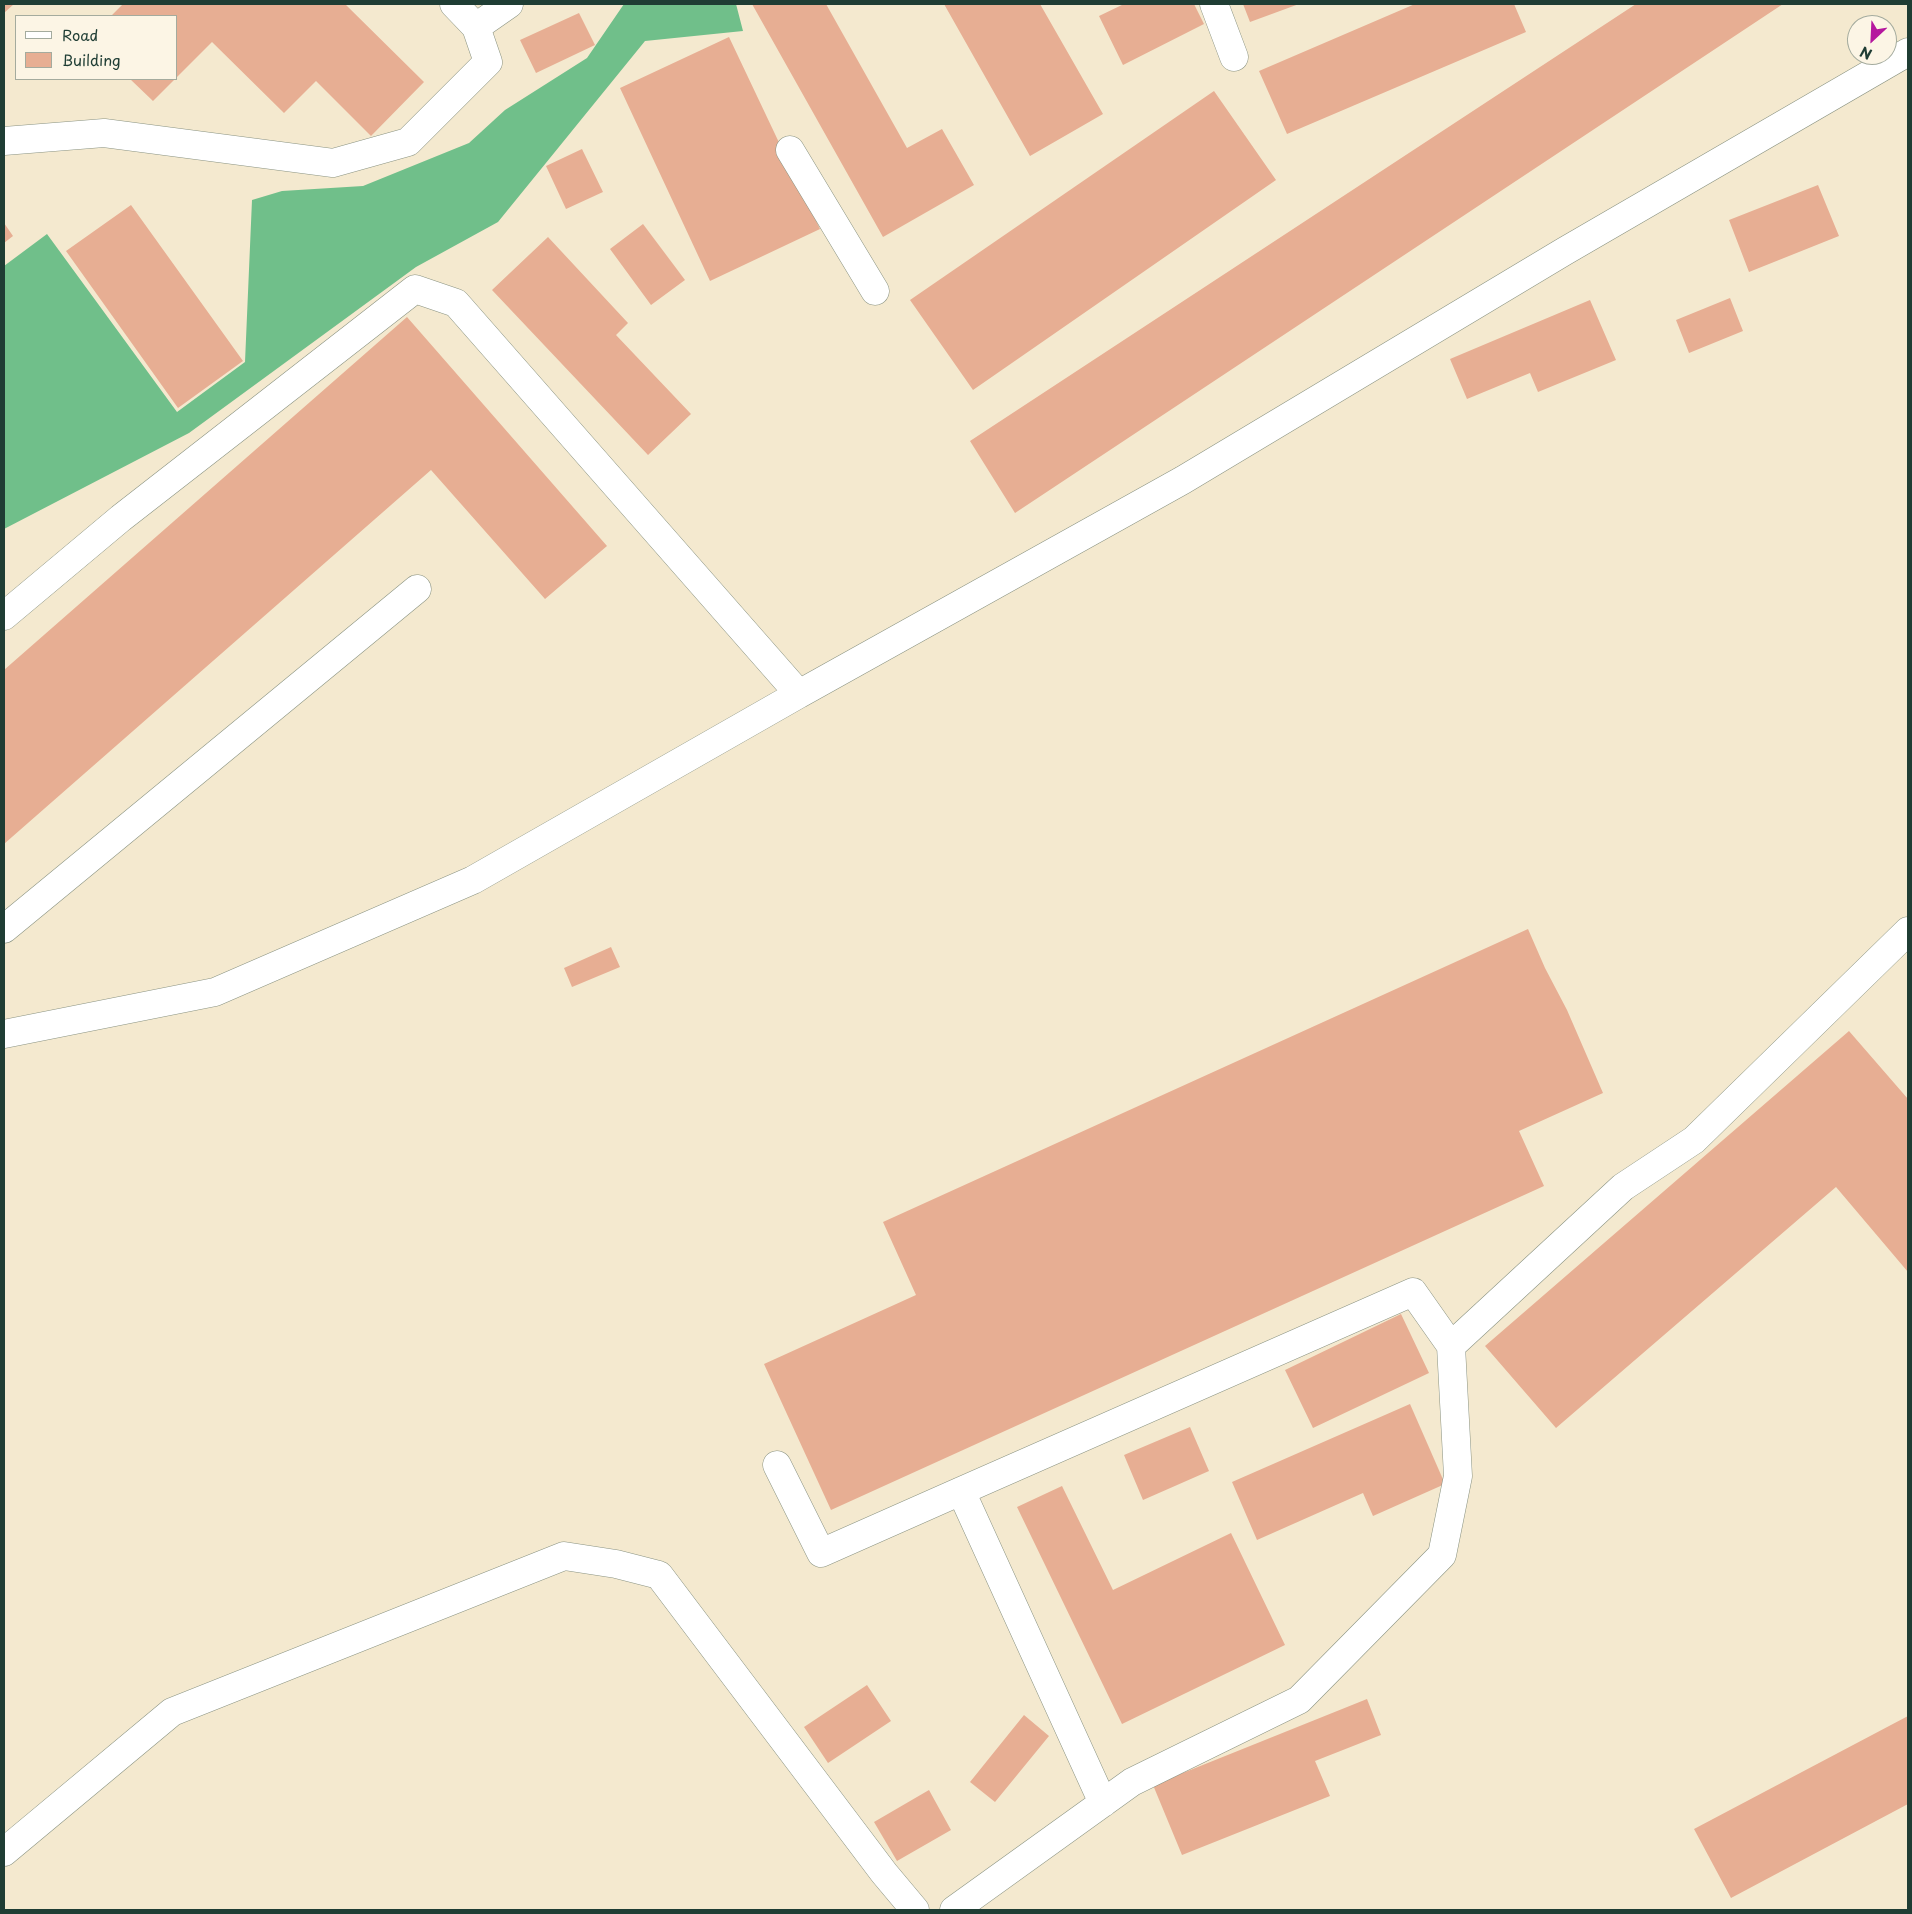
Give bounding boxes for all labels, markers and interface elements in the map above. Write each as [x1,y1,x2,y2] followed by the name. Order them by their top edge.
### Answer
[15,15,178,80] legend
[1847,15,1897,65] north arrow
[62,23,98,46] text: Road
[1856,41,1875,65] text: N
[62,48,121,71] text: Building

